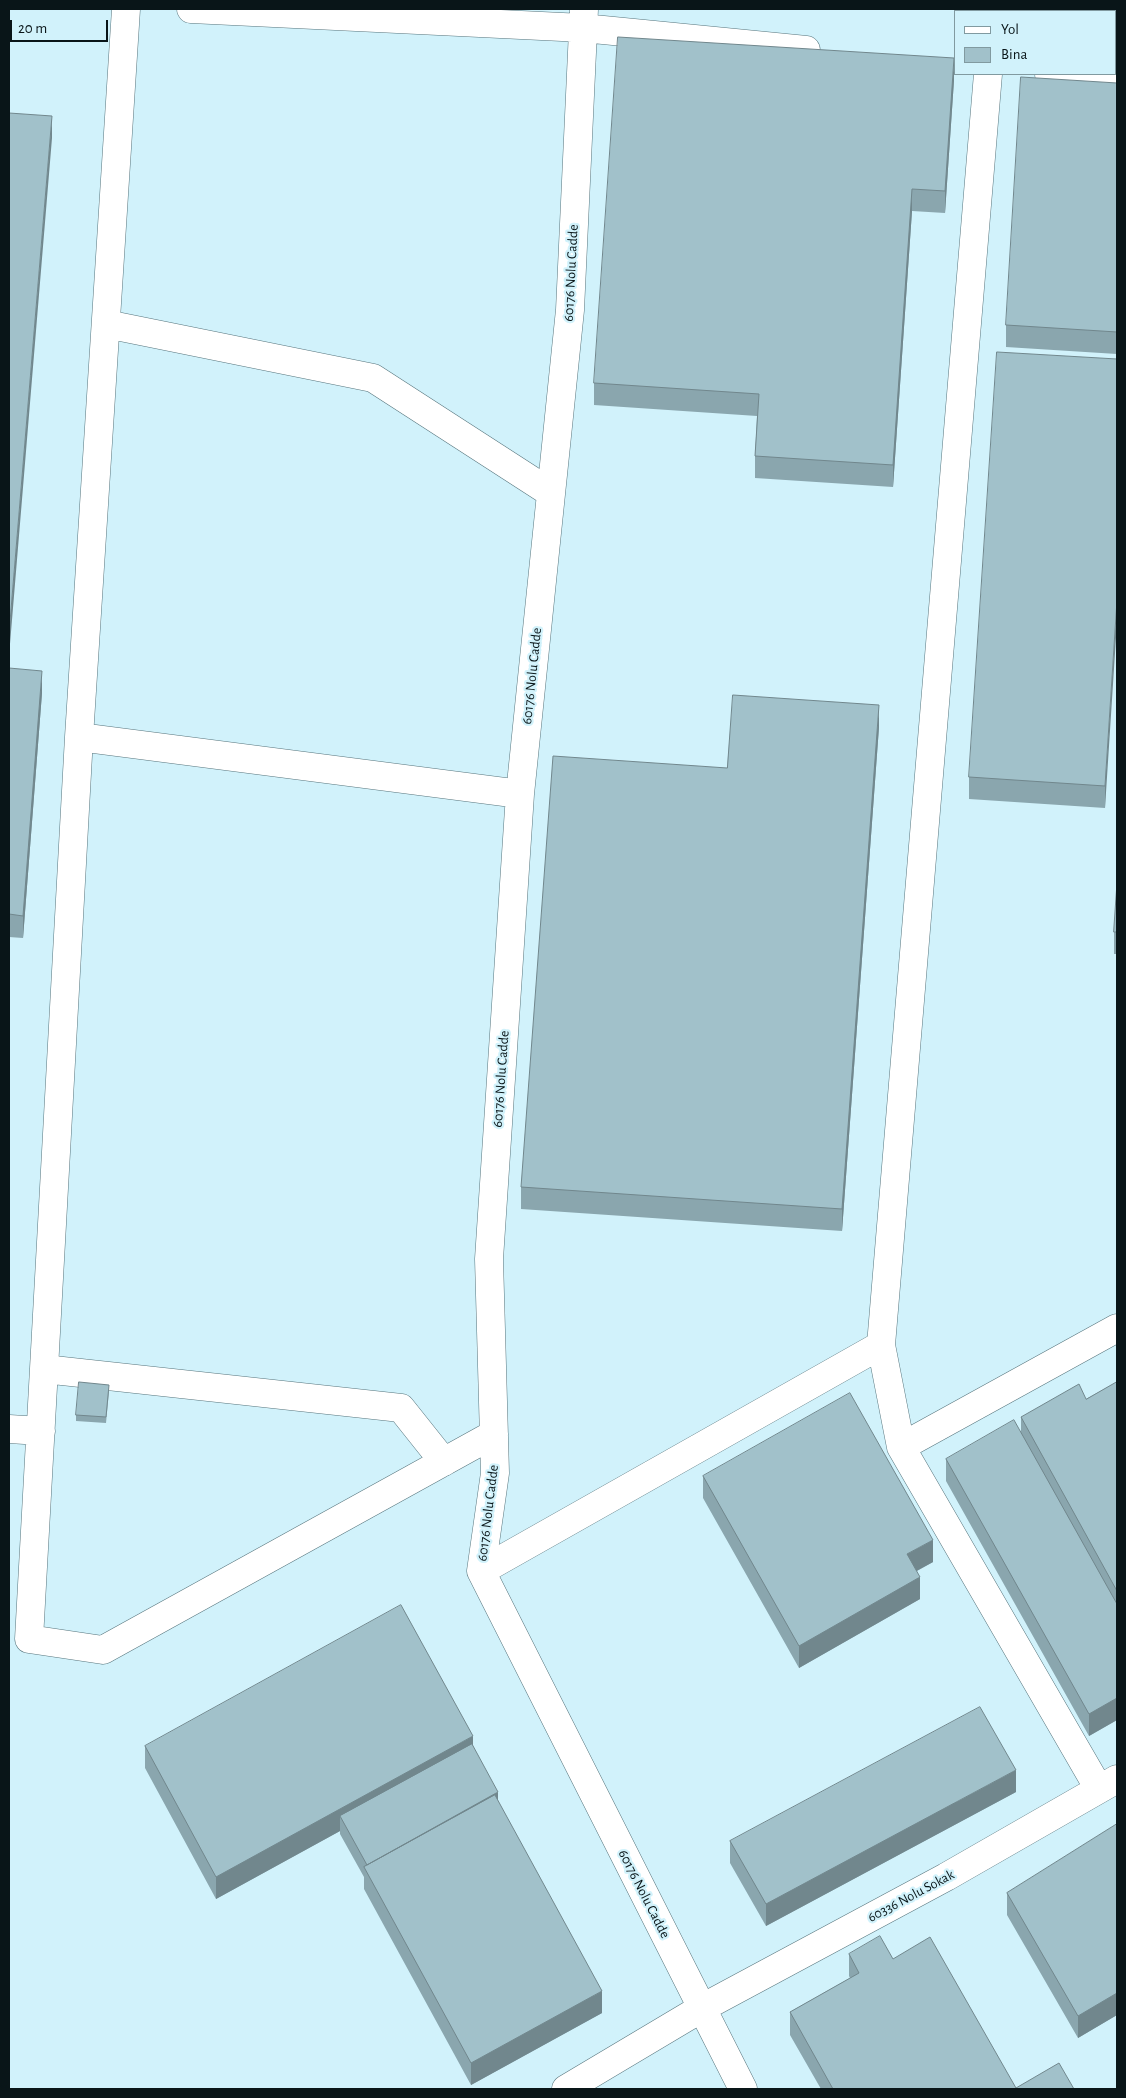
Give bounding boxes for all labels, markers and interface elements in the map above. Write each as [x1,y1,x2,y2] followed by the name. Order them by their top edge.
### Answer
[12,10,110,42] scale bar
[954,10,1116,75] legend
[18,21,47,36] text: 20 m
[1001,22,1019,37] text: Yol
[1001,47,1027,62] text: Bina
[560,224,582,322] street label: 60176 Nolu Cadde
[519,627,545,725] street label: 60176 Nolu Cadde
[489,1030,513,1128] street label: 60176 Nolu Cadde
[474,1464,502,1562] street label: 60176 Nolu Cadde
[614,1847,674,1941] street label: 60176 Nolu Cadde
[865,1866,957,1926] street label: 60336 Nolu Sokak

